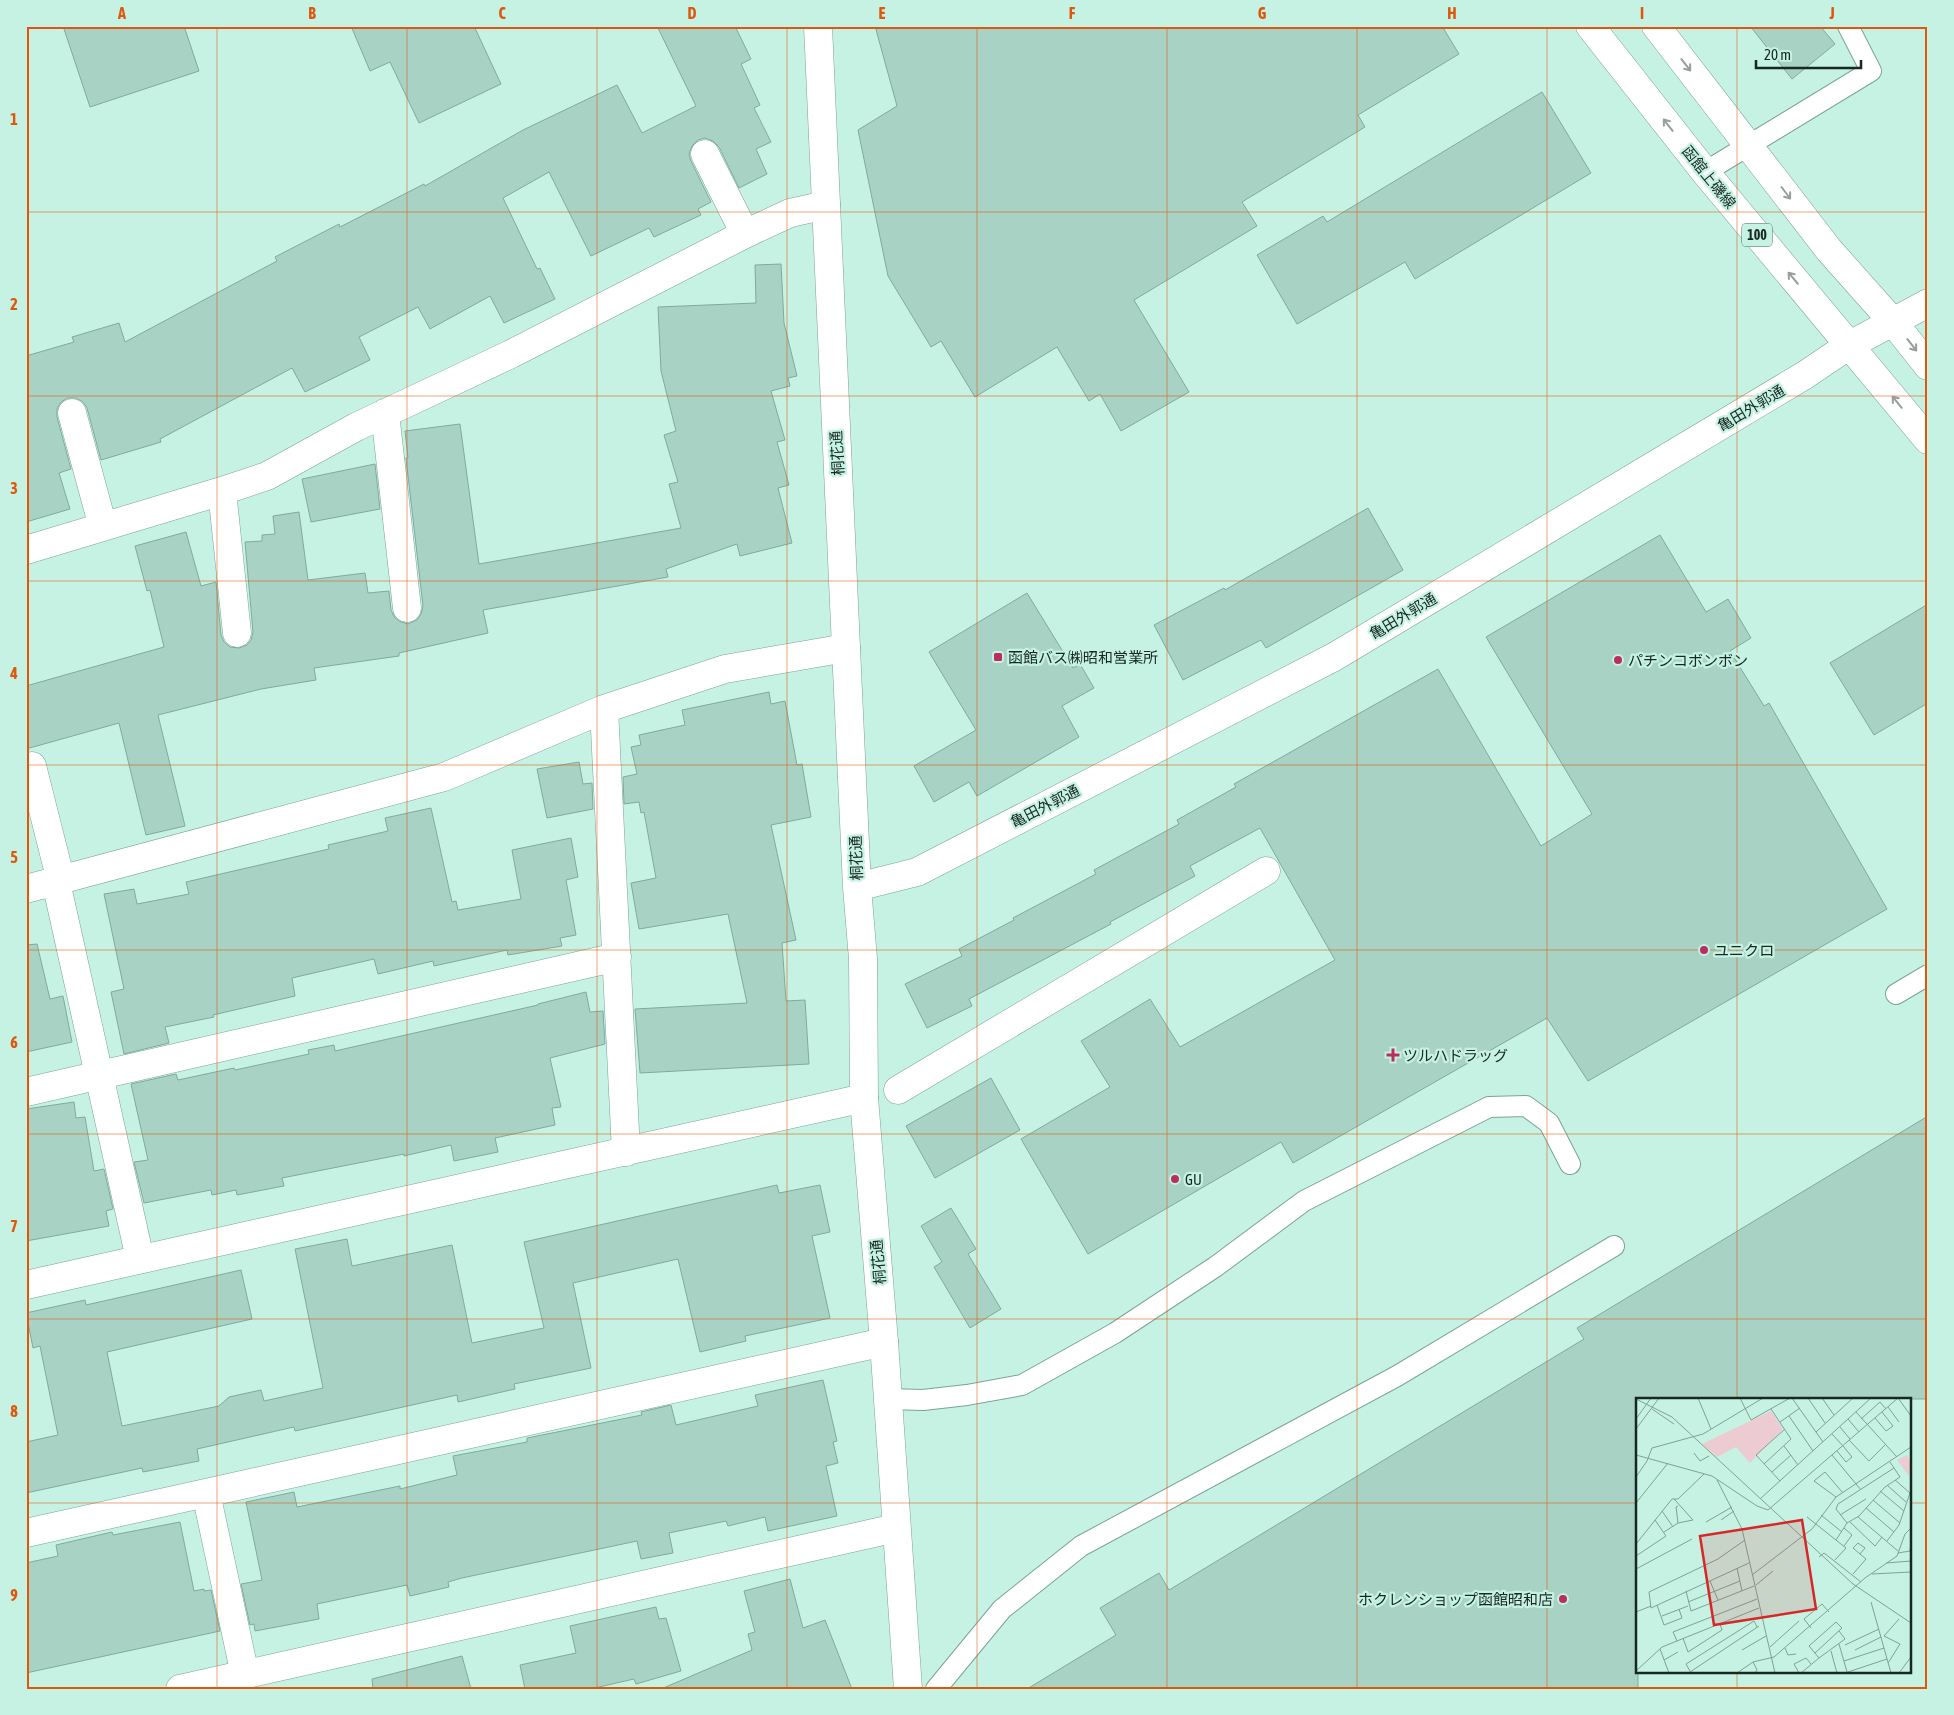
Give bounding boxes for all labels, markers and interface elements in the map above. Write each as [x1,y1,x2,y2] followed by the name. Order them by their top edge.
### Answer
[117,4,126,22] text: A
[308,4,316,22] text: B
[498,4,506,22] text: C
[688,4,697,22] text: D
[879,4,886,22] text: E
[1069,4,1076,22] text: F
[1258,4,1267,22] text: G
[1447,4,1457,22] text: H
[1640,4,1644,22] text: I
[1828,4,1835,22] text: J
[1756,38,1862,70] scale bar
[1764,46,1791,63] text: 20 m
[1681,58,1692,71] one-way arrow
[10,110,18,128] text: 1
[1662,118,1673,131] one-way arrow
[1679,143,1739,211] street label: 函館上磯線
[1780,186,1791,199] one-way arrow
[1742,224,1772,246] road number: 100
[1787,271,1798,284] one-way arrow
[10,295,18,313] text: 2
[1906,338,1917,351] one-way arrow
[1714,381,1788,435] street label: 亀田外郭通
[1892,396,1903,409] one-way arrow
[827,430,847,476] street label: 桐花通
[10,479,18,497] text: 3
[1366,589,1440,643] street label: 亀田外郭通
[1008,649,1158,666] place label: 函館バス㈱昭和営業所
[992,651,1004,663] marker: 函館バス㈱昭和営業所
[1628,652,1748,669] place label: パチンコボンボン
[1612,654,1624,666] marker: パチンコボンボン
[9,664,18,682] text: 4
[1008,781,1082,831] street label: 亀田外郭通
[847,835,865,881] street label: 桐花通
[10,848,18,866] text: 5
[1714,942,1774,959] place label: ユニクロ
[1698,944,1710,956] marker: ユニクロ
[10,1033,18,1051] text: 6
[1403,1047,1508,1064] place label: ツルハドラッグ
[1387,1049,1399,1061] marker: ツルハドラッグ
[1185,1171,1202,1188] place label: GU
[1169,1173,1181,1185] marker: GU
[10,1217,18,1235] text: 7
[868,1239,888,1285] street label: 桐花通
[1636,1398,1912,1672] inset map
[10,1402,18,1420] text: 8
[10,1586,18,1604] text: 9
[1358,1591,1553,1608] place label: ホクレンショップ函館昭和店
[1557,1593,1569,1605] marker: ホクレンショップ函館昭和店

